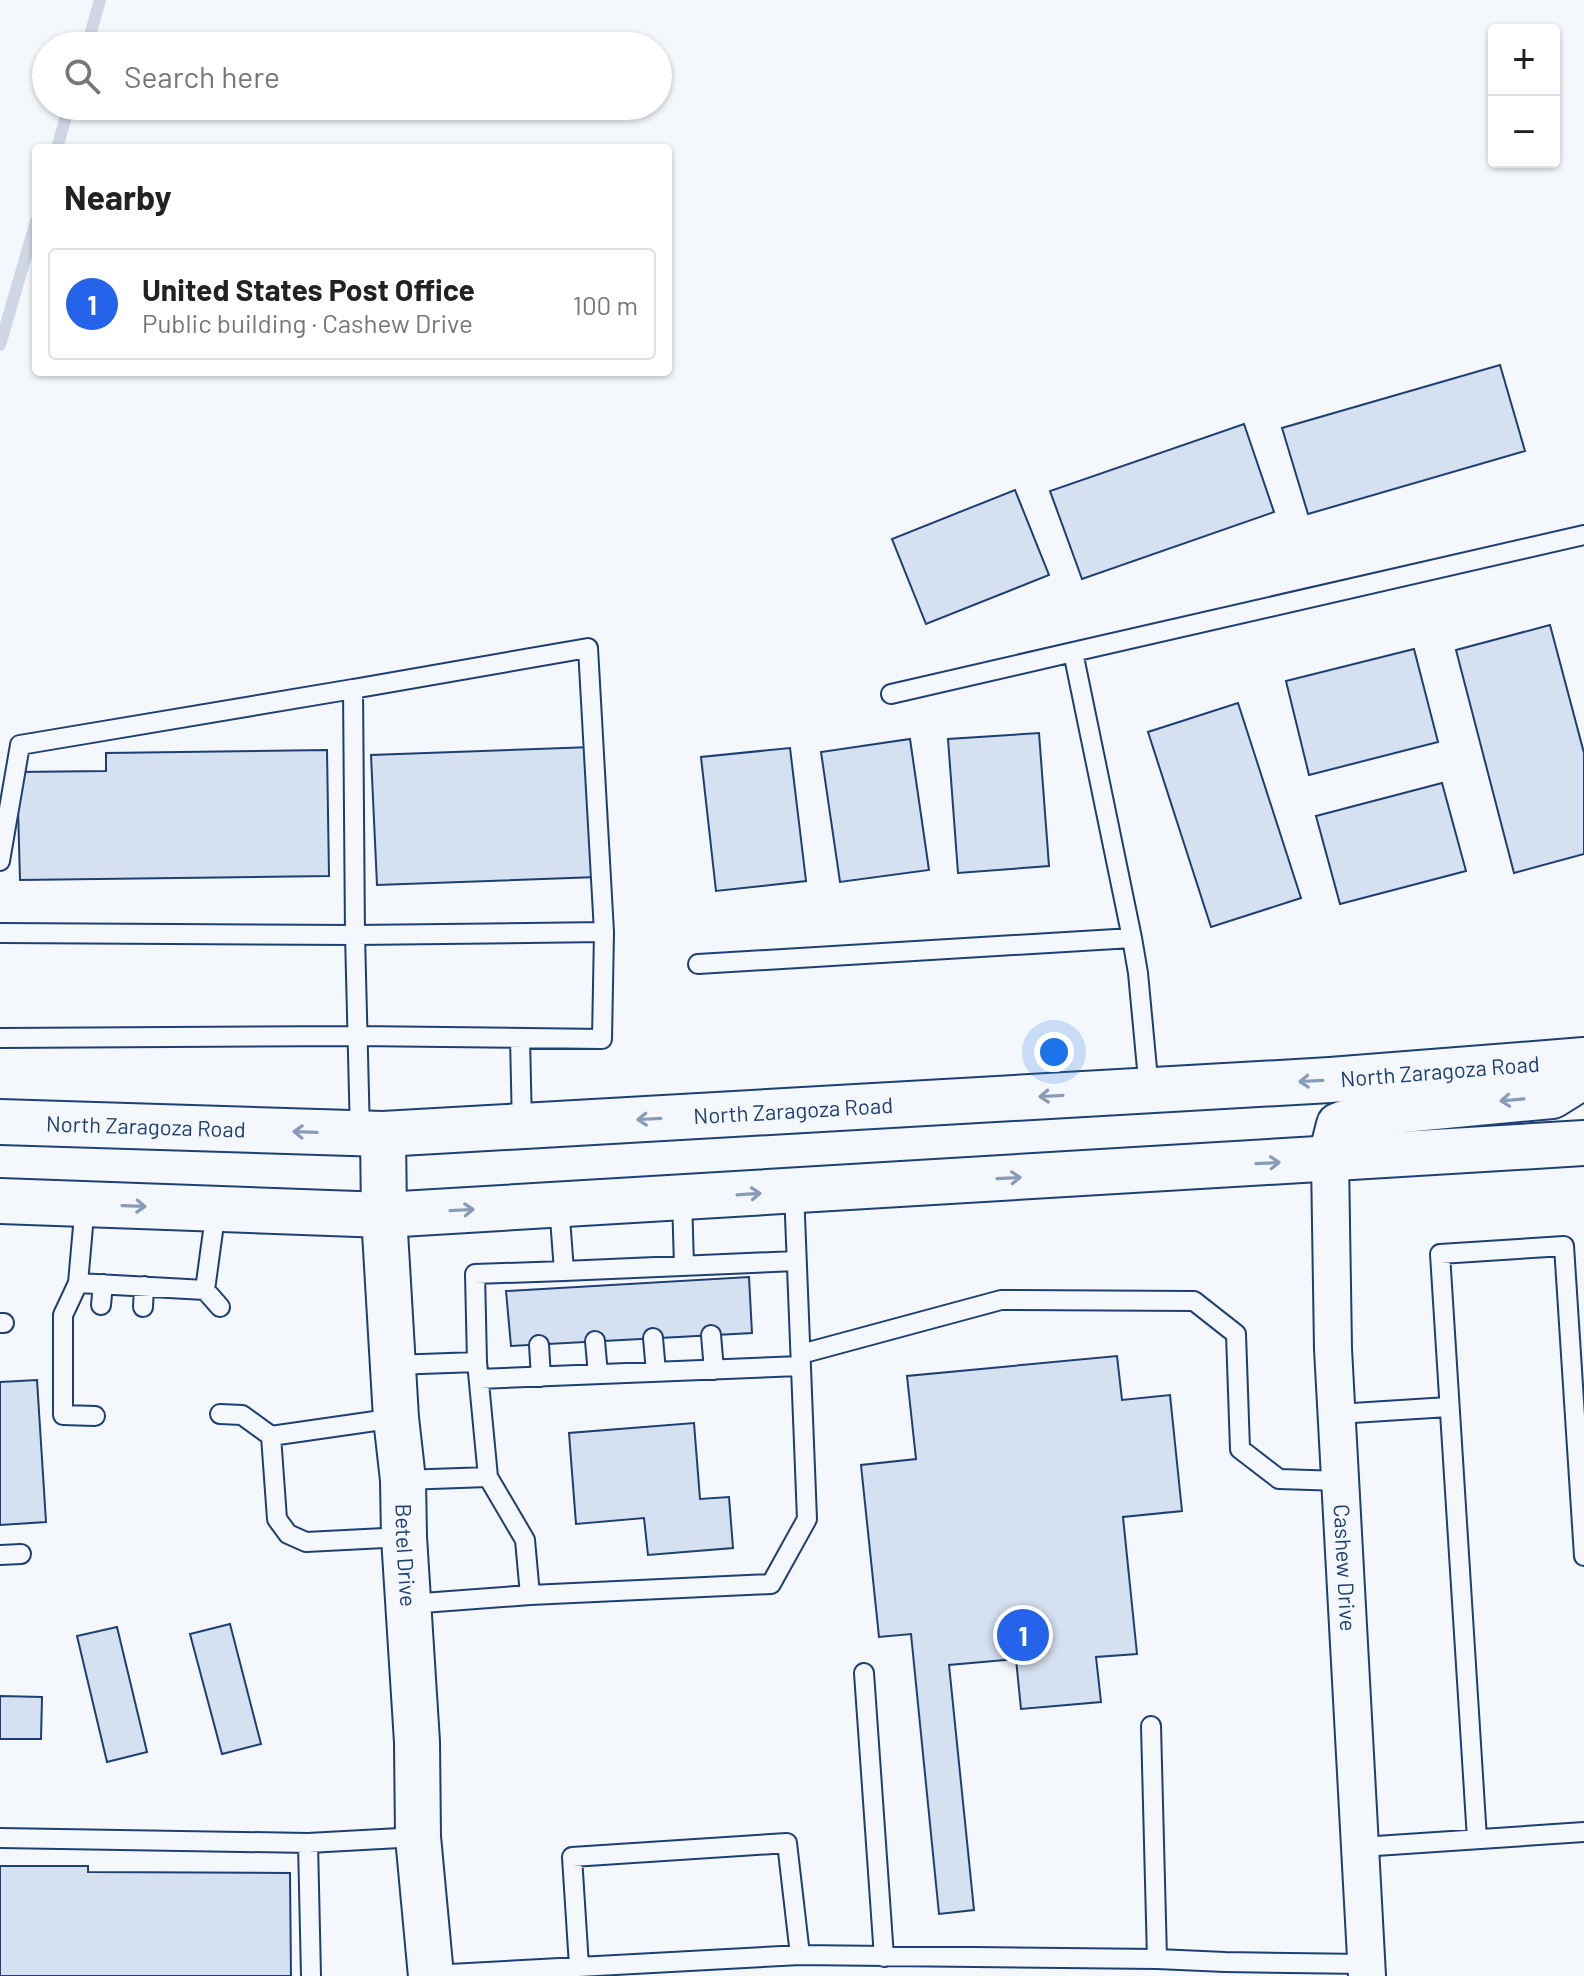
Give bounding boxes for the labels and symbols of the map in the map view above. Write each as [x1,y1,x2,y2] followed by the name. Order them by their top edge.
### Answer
[1034,1032,1074,1072] your location
[1339,1050,1541,1091] street label: North Zaragoza Road
[1298,1074,1325,1089] one-way arrow
[1038,1089,1065,1104] one-way arrow
[693,1091,894,1128] street label: North Zaragoza Road
[1499,1093,1526,1108] one-way arrow
[46,1109,246,1142] street label: North Zaragoza Road
[636,1112,663,1127] one-way arrow
[292,1125,319,1140] one-way arrow
[1254,1155,1281,1170] one-way arrow
[995,1171,1022,1186] one-way arrow
[735,1186,762,1201] one-way arrow
[120,1199,147,1214] one-way arrow
[448,1203,475,1218] one-way arrow
[391,1503,422,1608] street label: Betel Drive
[1329,1503,1362,1632] street label: Cashew Drive
[997,1605,1049,1665] pin: 1

